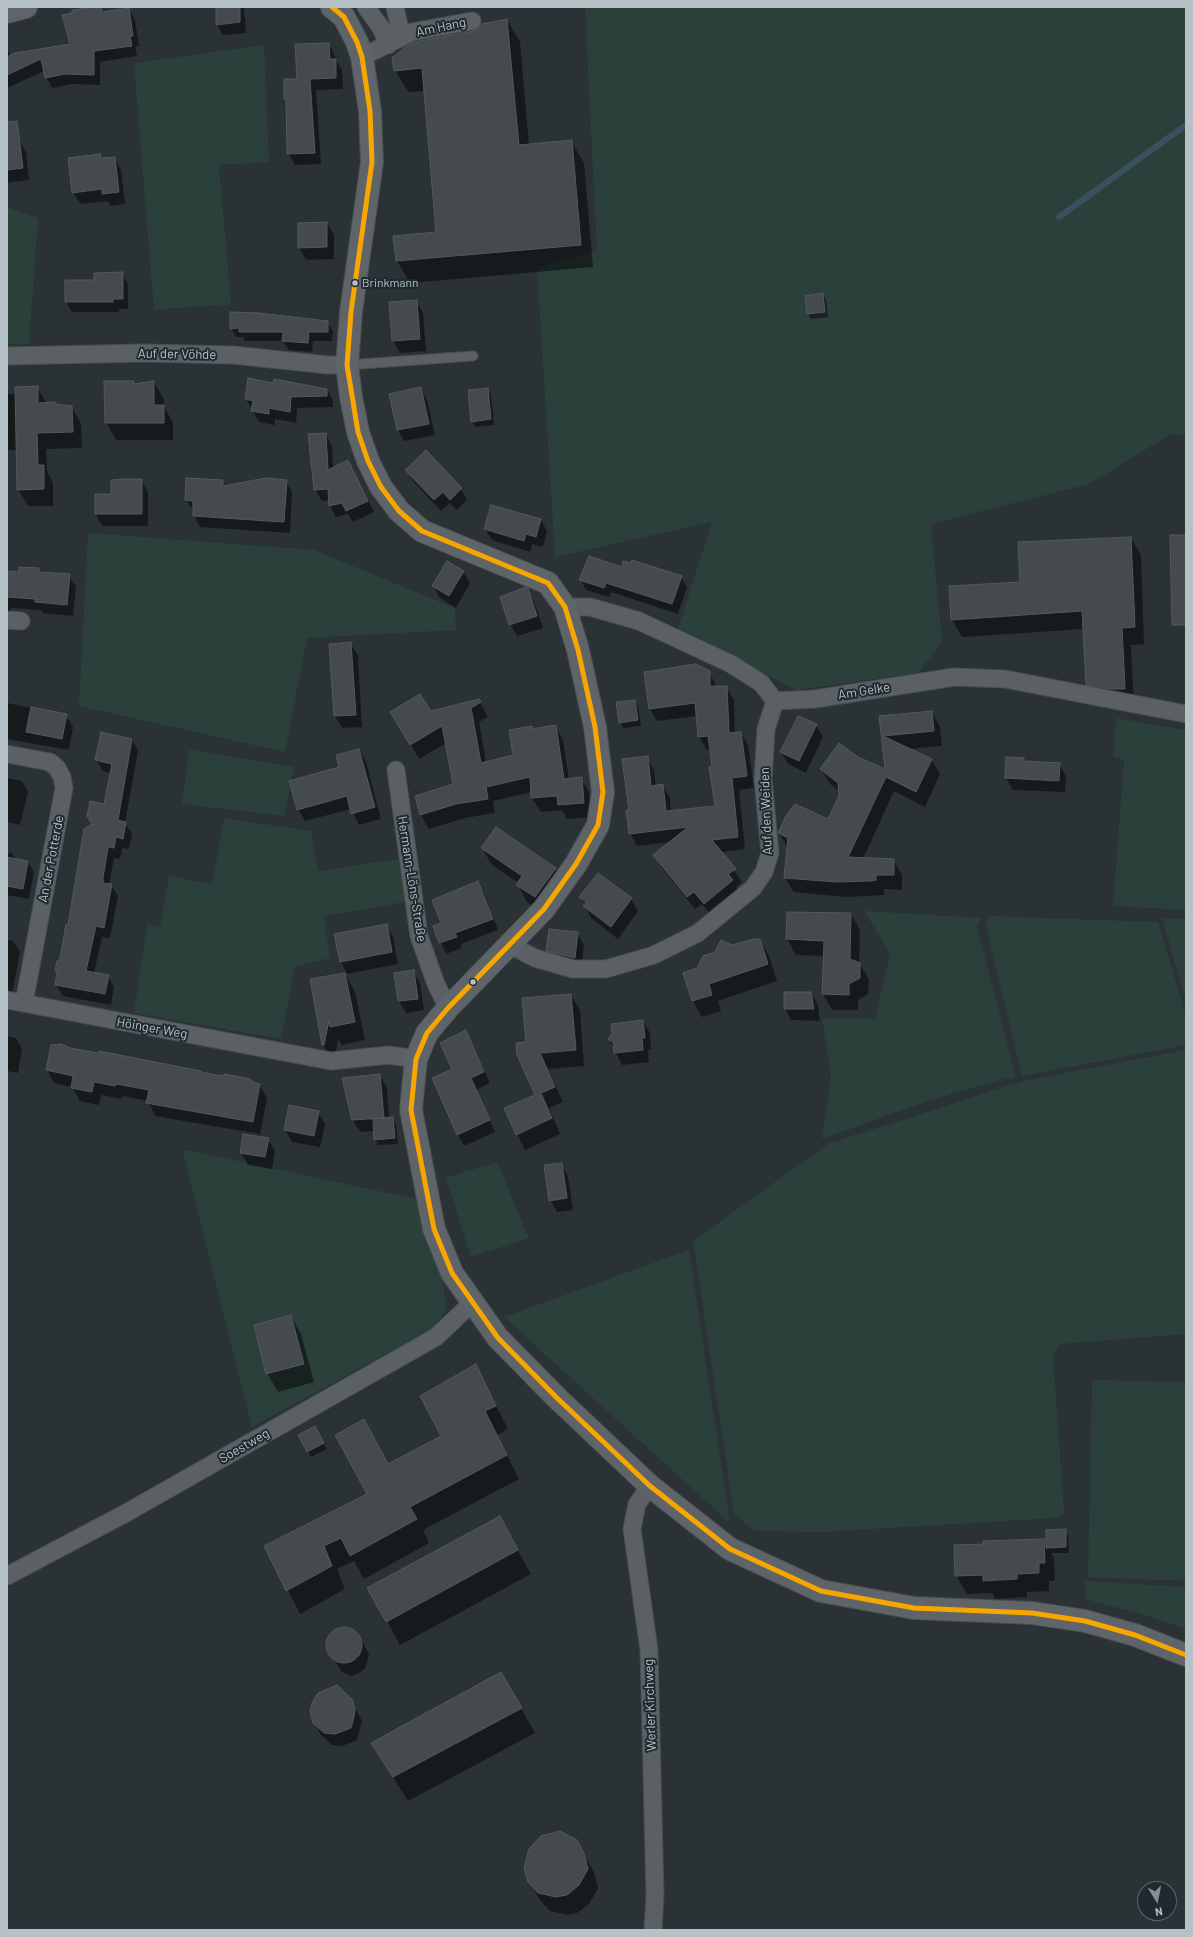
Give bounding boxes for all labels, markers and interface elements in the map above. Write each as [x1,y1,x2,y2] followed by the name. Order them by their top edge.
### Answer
[415,14,467,40] street label: Am Hang
[362,276,418,290] place label: Brinkmann
[350,278,360,288] marker: Brinkmann
[138,346,216,362] street label: Auf der Vöhde
[837,679,891,703] street label: Am Gelke
[757,767,775,855] street label: Auf den Weiden
[35,814,67,904] street label: An der Potterde
[394,815,430,943] street label: Hermann-Löns-Straße
[468,977,478,987] unlabelled marker
[115,1014,189,1042] street label: Höinger Weg
[216,1425,272,1467] street label: Soestweg
[641,1659,659,1751] street label: Werler Kirchweg
[1137,1881,1177,1921] north arrow
[1154,1905,1164,1919] text: N

